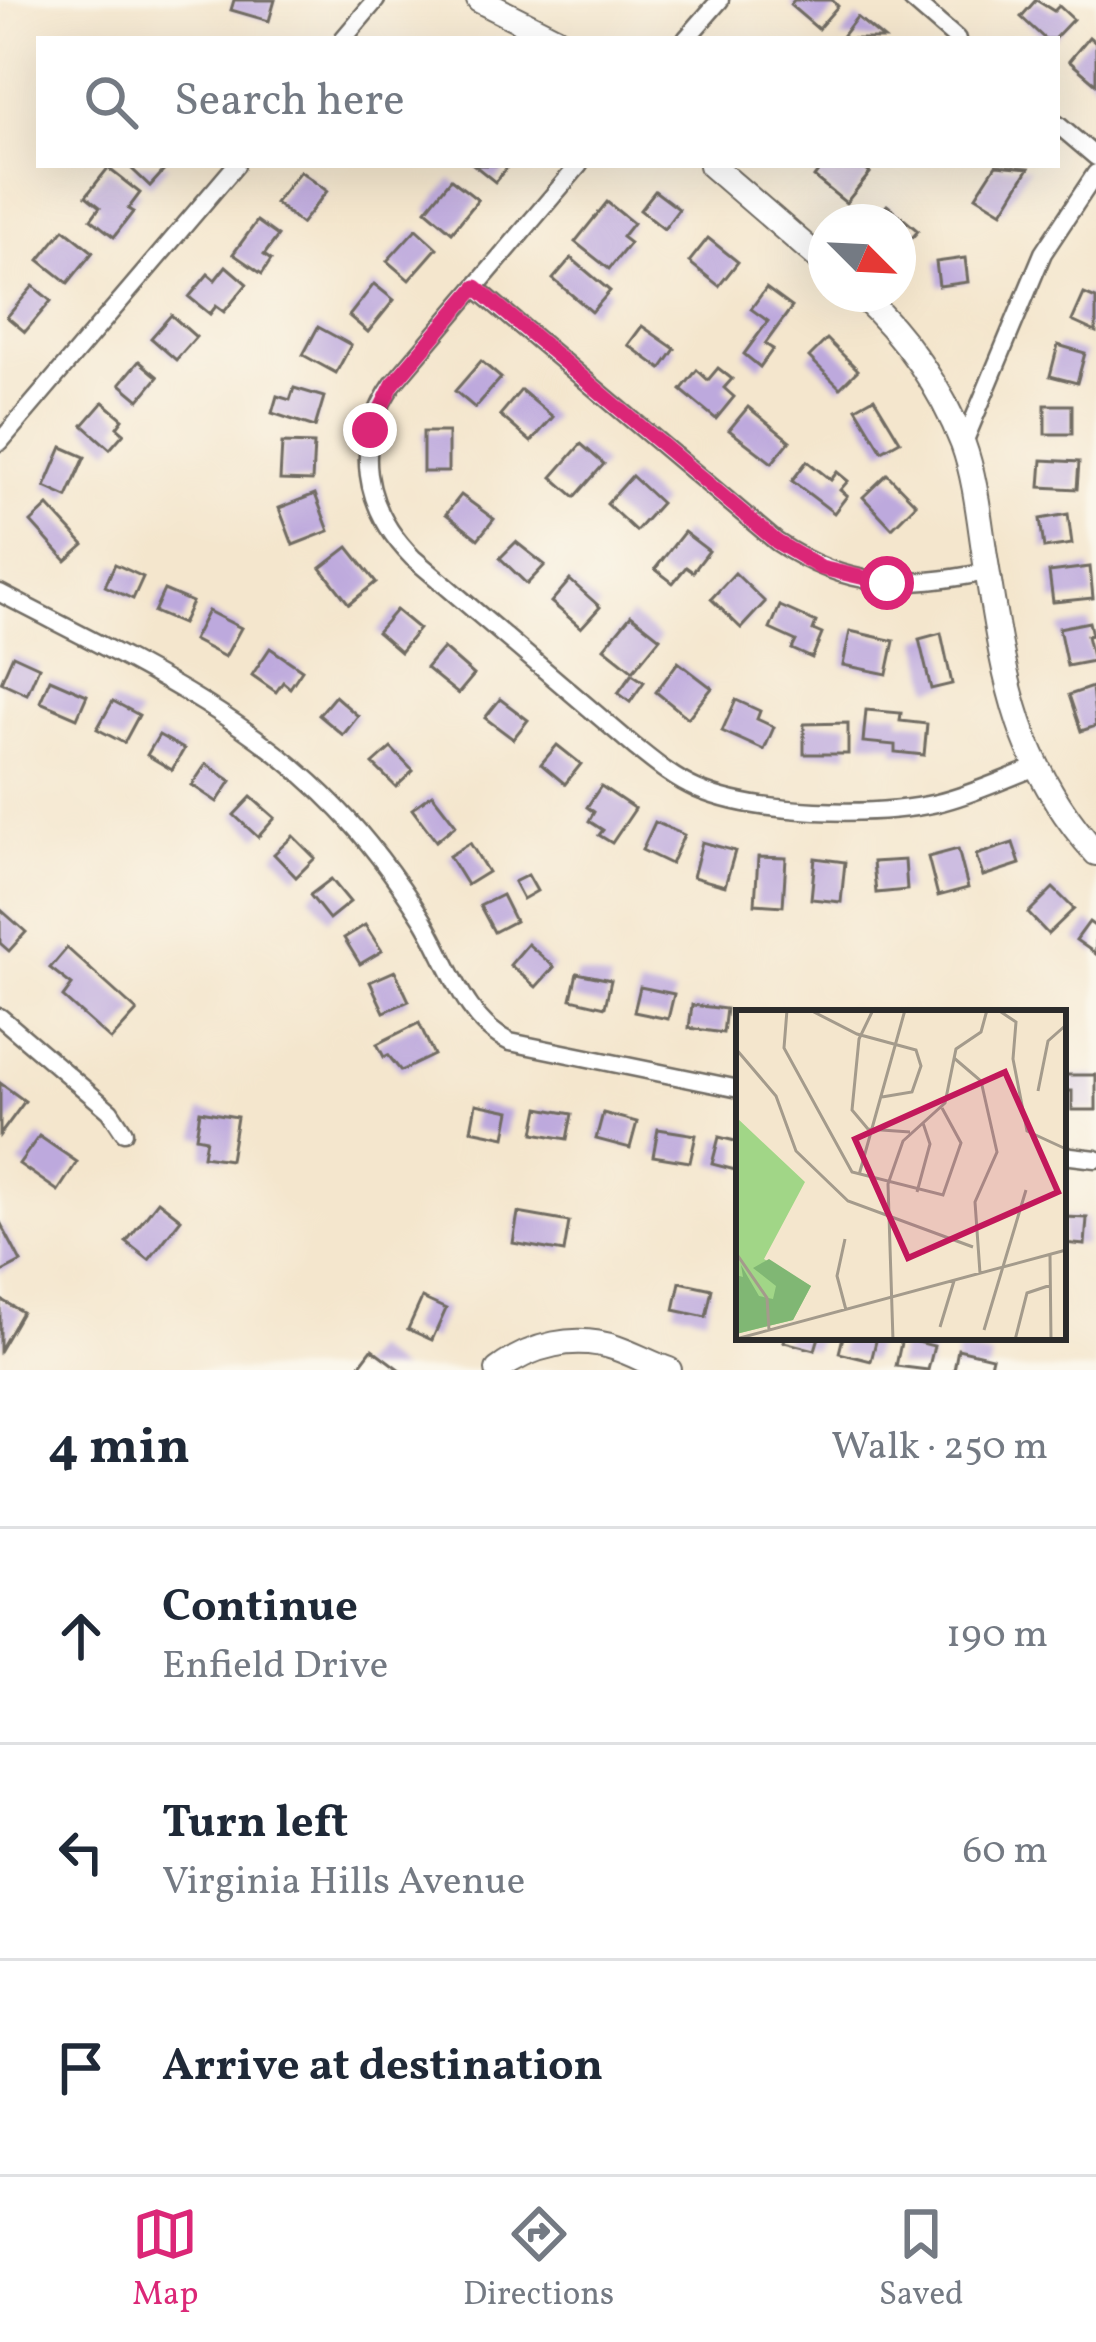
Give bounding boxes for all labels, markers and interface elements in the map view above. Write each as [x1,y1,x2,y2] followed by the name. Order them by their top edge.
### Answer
[36,36,1060,168] search box
[78,69,144,135] icon: search
[174,71,405,134] text: Search here
[808,204,916,312] north arrow
[343,403,397,457] route end
[860,556,914,610] route start
[736,1010,1066,1340] inset map
[48,1413,190,1484] text: 4 min
[831,1421,1048,1475] text: Walk · 250 m
[162,1577,358,1640] text: Continue
[48,1603,114,1669] icon: ahead
[946,1609,1048,1663] text: 190 m
[162,1640,388,1694] text: Enfield Drive
[162,1793,348,1856] text: Turn left
[48,1819,114,1885] icon: left
[963,1825,1048,1879] text: 60 m
[162,1856,525,1910] text: Virginia Hills Avenue
[48,2035,114,2101] icon: arrive
[162,2036,603,2099] text: Arrive at destination
[132,2201,198,2319] tab: Map
[463,2201,614,2319] tab: Directions
[879,2201,964,2319] tab: Saved

